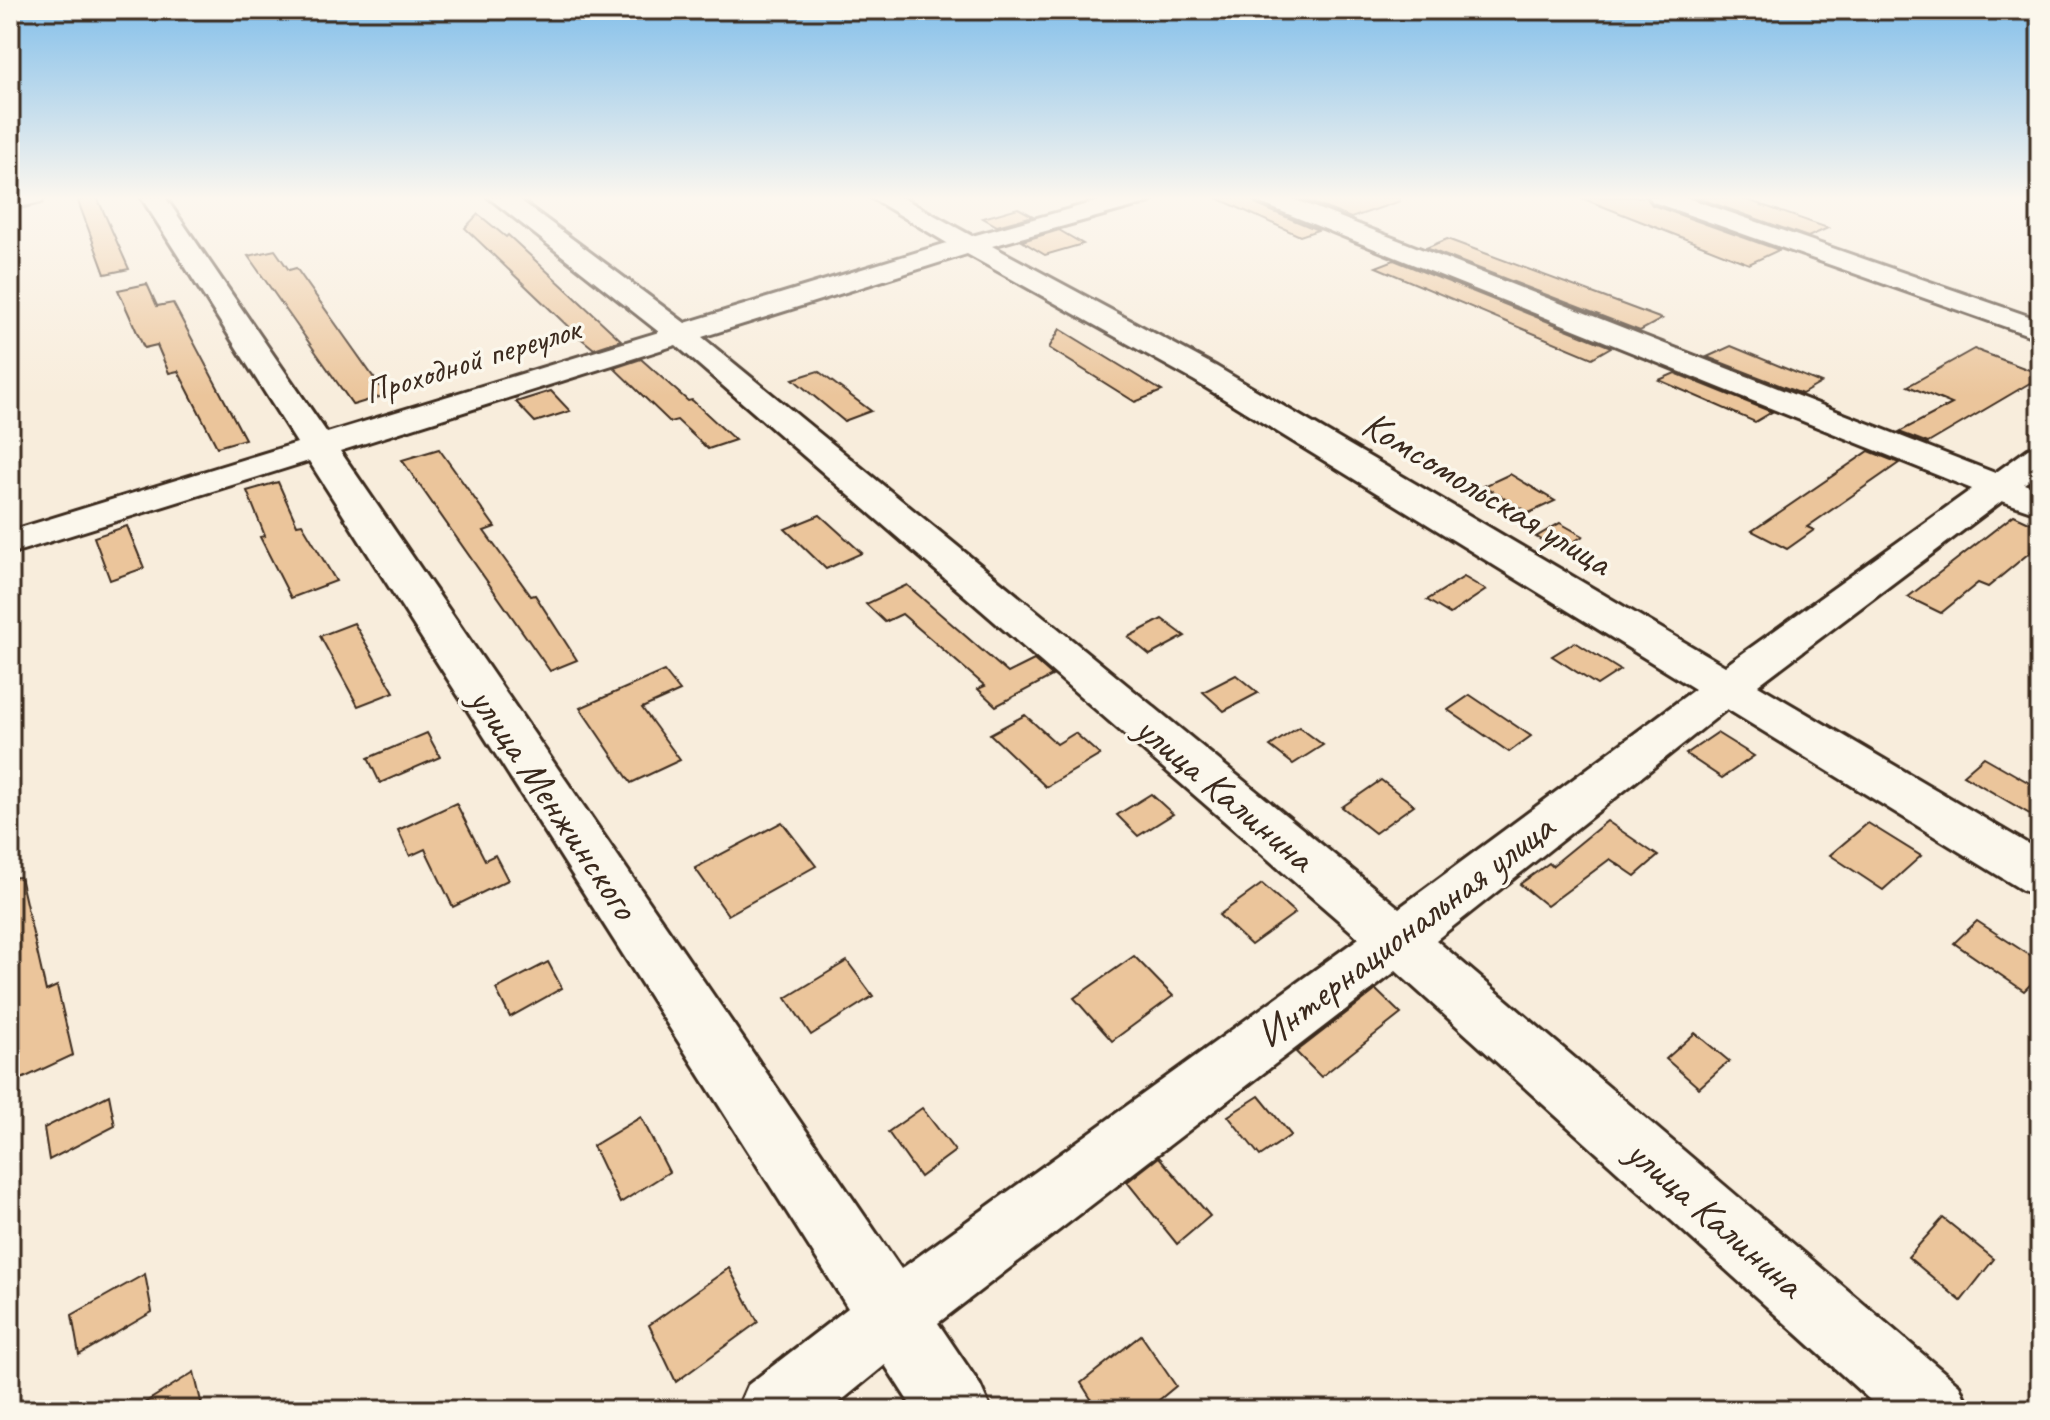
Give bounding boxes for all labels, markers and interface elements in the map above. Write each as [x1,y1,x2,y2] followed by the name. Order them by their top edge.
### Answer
[359,306,588,413] street label: Проходной переулок
[1353,399,1623,589] street label: Комсомольская улица
[457,676,651,930] street label: улица Менжинского
[1124,702,1327,884] street label: улица Калинина
[1246,801,1566,1059] street label: Интернациональная улица
[1615,1126,1816,1310] street label: улица Калинина

